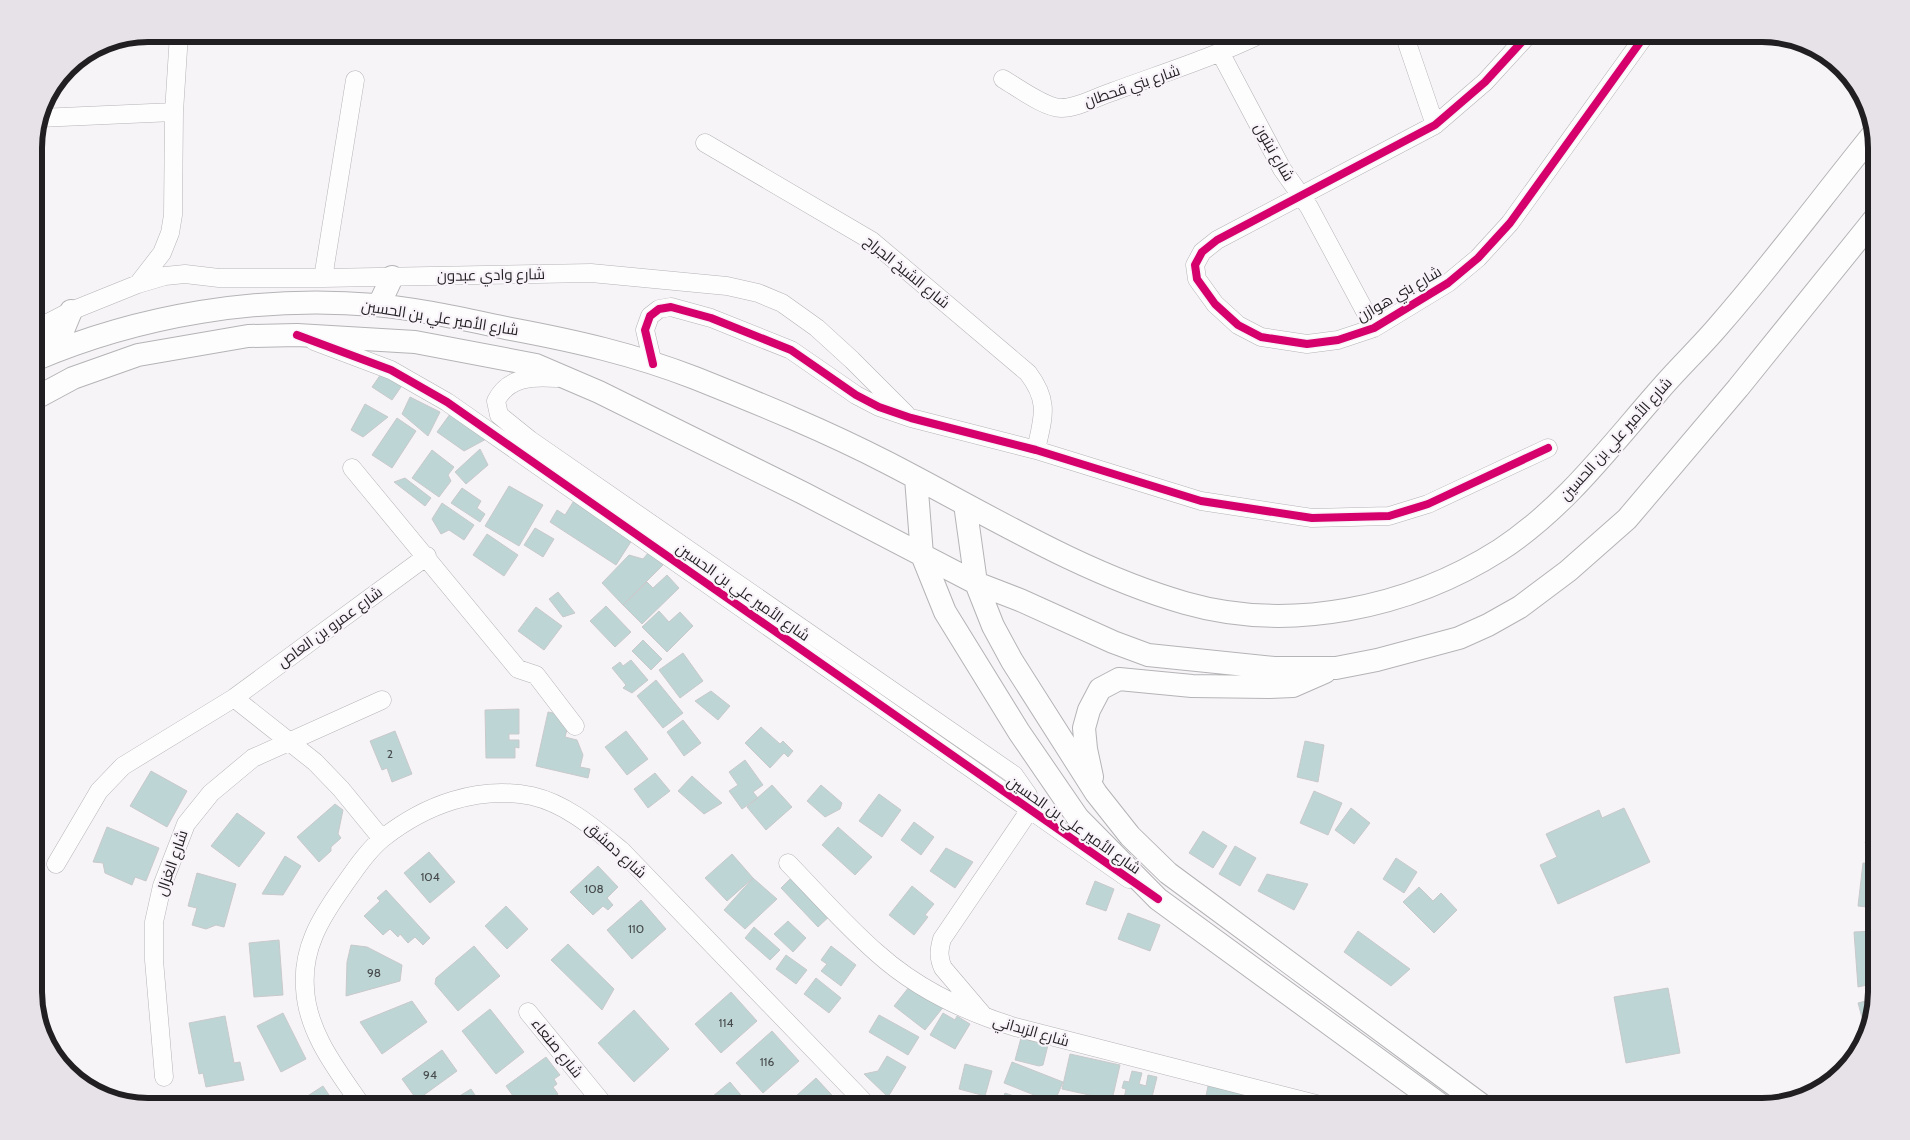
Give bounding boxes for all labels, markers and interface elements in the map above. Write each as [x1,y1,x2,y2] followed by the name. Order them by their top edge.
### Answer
[1082,61,1183,114] street label: شارع بني قحطان
[1248,120,1298,185] street label: شارع نبتون
[859,232,954,314] street label: شارع الشيخ الجراح
[1353,262,1446,328] street label: شارع بني هوازن
[437,265,545,288] street label: شارع وادي عبدون
[360,297,520,342] street label: شارع الأمير علي بن الحسين
[1556,374,1678,506] street label: شارع الأمير علي بن الحسين
[671,539,813,647] street label: شارع الأمير علي بن الحسين
[274,583,387,673] street label: شارع عمرو بن العاص
[387,746,393,761] house number: 2
[1002,772,1144,880] street label: شارع الأمير علي بن الحسين
[581,818,650,883] street label: شارع دمشق
[152,828,194,899] street label: شارع الغزال
[420,869,440,884] house number: 104
[584,881,604,896] house number: 108
[628,921,644,936] house number: 110
[367,965,381,980] house number: 98
[990,1012,1071,1053] street label: شارع الزبداني
[526,1015,586,1083] street label: شارع صنعاء
[719,1015,733,1030] house number: 114
[760,1054,775,1069] house number: 116
[423,1067,437,1082] house number: 94

